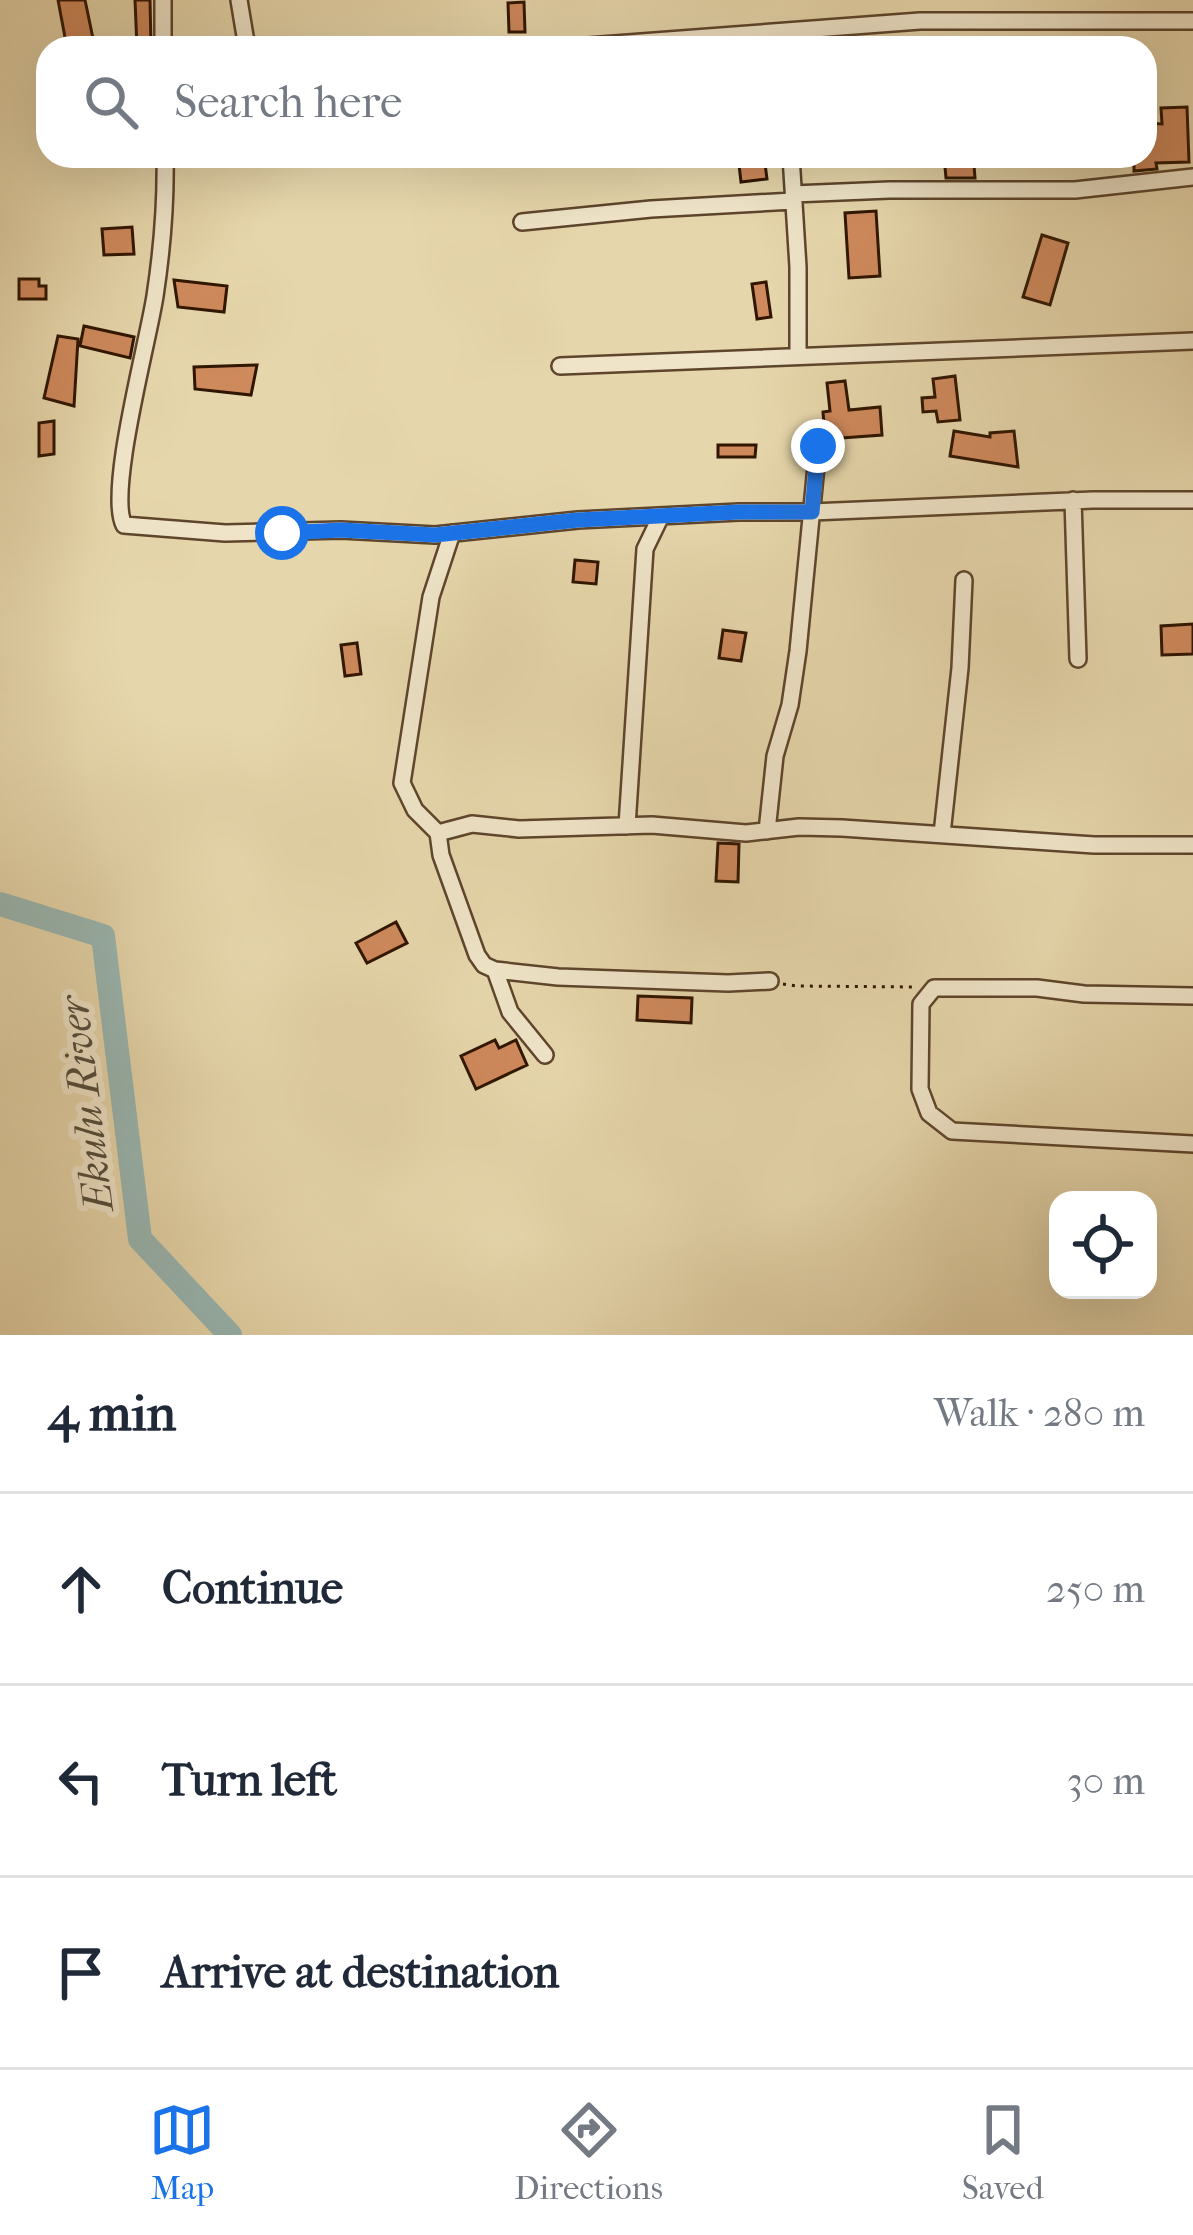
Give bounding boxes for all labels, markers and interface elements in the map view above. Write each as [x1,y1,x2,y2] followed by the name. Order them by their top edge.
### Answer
[36,36,1157,168] search box
[78,69,144,135] icon: search
[174,76,402,129] text: Search here
[791,419,845,473] route end
[255,506,309,560] route start
[49,990,124,1217] water label: Ekulu River
[1049,1191,1157,1299] map controls
[1049,1191,1157,1299] button: locate
[48,1383,176,1443] text: 4 min
[934,1390,1145,1436] text: Walk · 280 m
[48,1556,114,1622] icon: ahead
[162,1562,343,1615] text: Continue
[1046,1566,1145,1612] text: 250 m
[48,1748,114,1814] icon: left
[162,1754,337,1807] text: Turn left
[1067,1758,1145,1804] text: 30 m
[48,1940,114,2006] icon: arrive
[162,1946,559,1999] text: Arrive at destination
[149,2097,215,2208] tab: Map
[514,2097,663,2208] tab: Directions
[962,2097,1044,2208] tab: Saved

